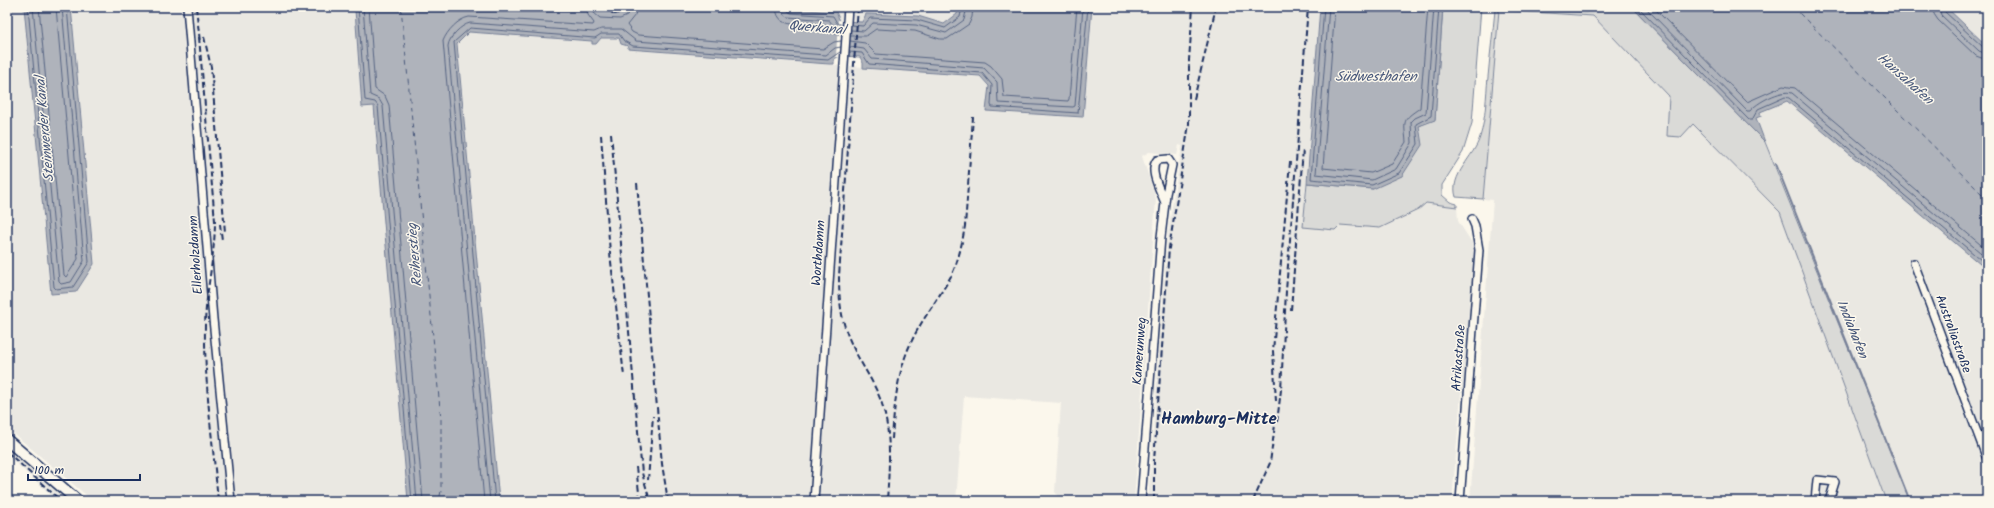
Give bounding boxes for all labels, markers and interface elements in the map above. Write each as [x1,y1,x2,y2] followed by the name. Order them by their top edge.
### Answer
[788,15,849,42] water label: Querkanal
[1872,48,1939,111] water label: Hansahafen
[1335,66,1418,88] water label: Südwesthafen
[29,73,61,183] water label: Steinwerder Kanal
[183,215,209,295] street label: Ellerholzdamm
[806,220,832,286] street label: Worthdamm
[401,221,429,288] water label: Reiherstieg
[1929,292,1977,376] street label: Australiastraße
[1830,296,1874,363] water label: Indiahafen
[1127,316,1153,386] street label: Kamerunweg
[1446,324,1472,392] street label: Afrikastraße
[1161,406,1278,433] district label: Hamburg-Mitte
[28,456,140,482] scale bar
[34,461,65,480] text: 100 m

